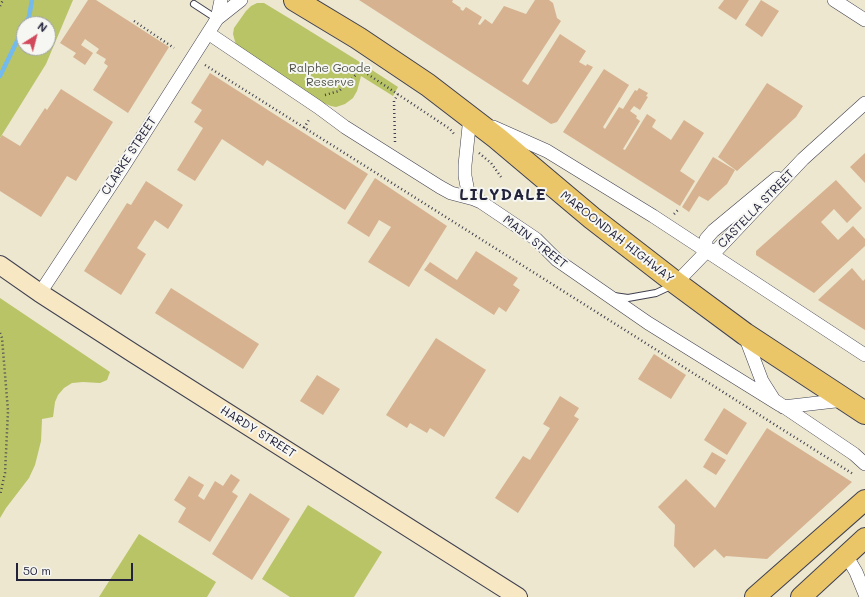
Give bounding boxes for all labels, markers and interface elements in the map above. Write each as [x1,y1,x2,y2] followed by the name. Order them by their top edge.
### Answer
[16,16,56,56] north arrow
[35,18,51,35] text: N
[289,61,371,89] park label: Ralphe Goode Reserve
[98,114,160,198] street label: CLARKE STREET
[715,167,797,251] street label: CASTELLA STREET
[459,185,547,205] district label: LILYDALE
[557,188,677,286] street label: MAROONDAH HIGHWAY
[500,213,570,271] street label: MAIN STREET
[218,403,298,461] street label: HARDY STREET
[18,555,135,581] scale bar
[23,562,51,578] text: 50 m

